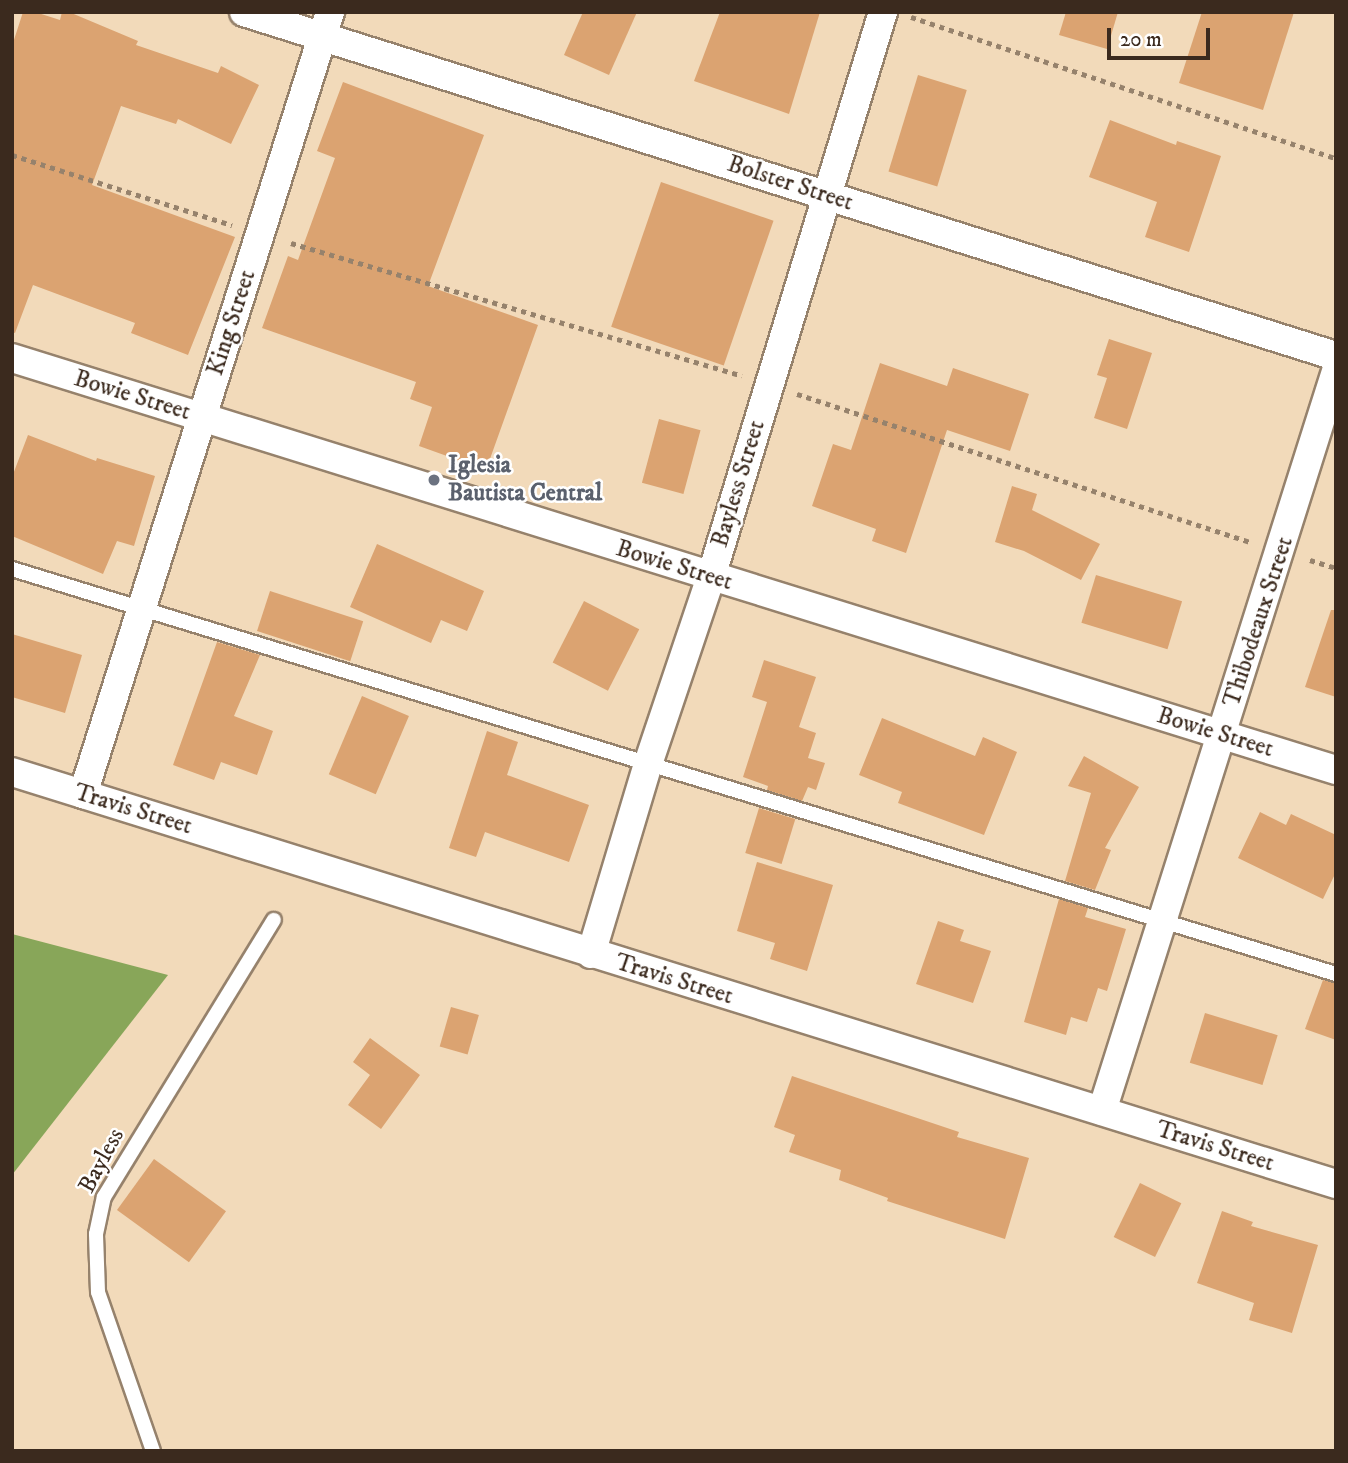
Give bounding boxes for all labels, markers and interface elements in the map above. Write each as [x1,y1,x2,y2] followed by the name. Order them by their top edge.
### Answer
[1110,14,1213,58] scale bar
[1120,27,1162,53] text: 20 m
[724,150,856,218] street label: Bolster Street
[201,267,263,379] street label: King Street
[70,365,194,427] street label: Bowie Street
[706,417,772,551] street label: Bayless Street
[448,452,602,508] place label: Iglesia Bautista Central
[426,472,442,488] marker: Iglesia Bautista Central
[1218,533,1300,711] street label: Thibodeaux Street
[612,535,736,597] street label: Bowie Street
[1153,702,1277,764] street label: Bowie Street
[71,778,195,842] street label: Travis Street
[612,948,736,1012] street label: Travis Street
[1153,1115,1277,1179] street label: Travis Street
[73,1124,131,1198] street label: Bayless

